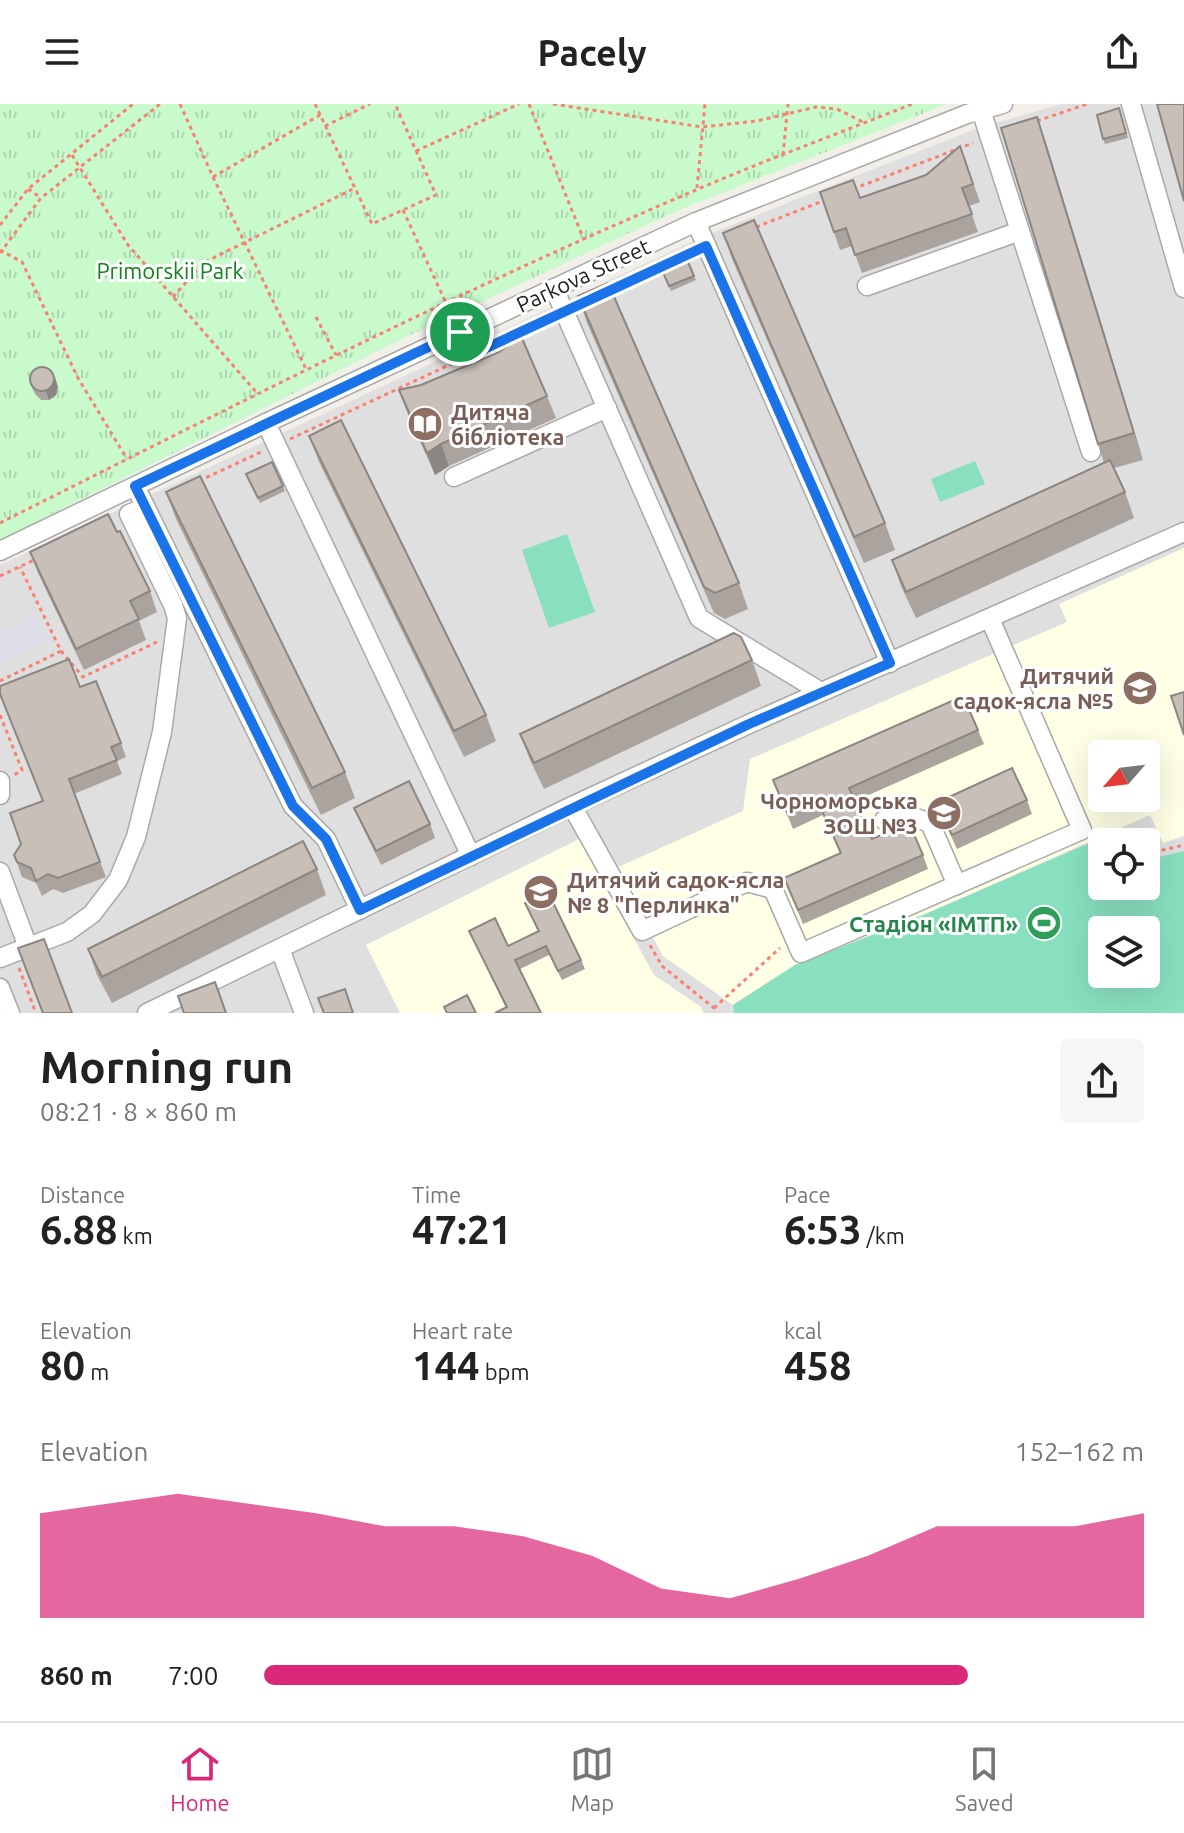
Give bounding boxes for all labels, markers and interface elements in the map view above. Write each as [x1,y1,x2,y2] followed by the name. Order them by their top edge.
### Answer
[40,30,84,74] icon: menu
[1100,30,1144,74] icon: share
[537,32,647,73] text: Pacely
[512,233,654,317] street label: Parkova Street
[96,258,244,283] park label: Primorskii Park
[426,298,494,366] pin
[438,310,482,354] icon: arrive
[451,399,564,449] place label: Дитяча бібліотека
[406,405,444,443] library icon: Дитяча бібліотека
[953,663,1114,713] place label: Дитячий садок-ясла №5
[1121,669,1159,707] school or university icon: Дитячий садок-ясла №5
[1088,740,1160,812] north arrow
[1088,740,1160,988] map controls
[760,788,918,838] place label: Чорноморська ЗОШ №3
[925,794,963,832] school or university icon: Чорноморська ЗОШ №3
[1088,828,1160,900] button: locate
[567,867,784,917] place label: Дитячий садок-ясла № 8 "Перлинка"
[522,873,560,911] school or university icon: Дитячий садок-ясла № 8 "Перлинка"
[1025,904,1063,942] sports icon: Стадіон «ІМТП»
[849,911,1018,936] place label: Стадіон «ІМТП»
[1088,916,1160,988] button: layers
[1060,1039,1144,1123] button: share
[40,1042,293,1091] text: Morning run
[40,1097,237,1126] text: 08:21 · 8 × 860 m
[40,1182,125,1207] text: Distance
[412,1182,461,1207] text: Time
[784,1182,831,1207] text: Pace
[40,1207,118,1252] text: 6.88
[412,1207,512,1252] text: 47:21
[784,1207,862,1252] text: 6:53
[118,1223,153,1248] text: km
[862,1223,905,1248] text: /km
[40,1318,132,1343] text: Elevation
[412,1318,513,1343] text: Heart rate
[784,1318,822,1343] text: kcal
[40,1343,85,1388] text: 80
[412,1343,480,1388] text: 144
[784,1343,852,1388] text: 458
[85,1359,109,1384] text: m
[480,1359,529,1384] text: bpm
[40,1437,148,1466] text: Elevation
[1015,1437,1144,1466] text: 152–162 m
[40,1661,113,1690] text: 860 m
[168,1661,218,1690] text: 7:00
[170,1742,230,1815] tab: Home
[570,1742,614,1815] tab: Map
[955,1742,1014,1815] tab: Saved

